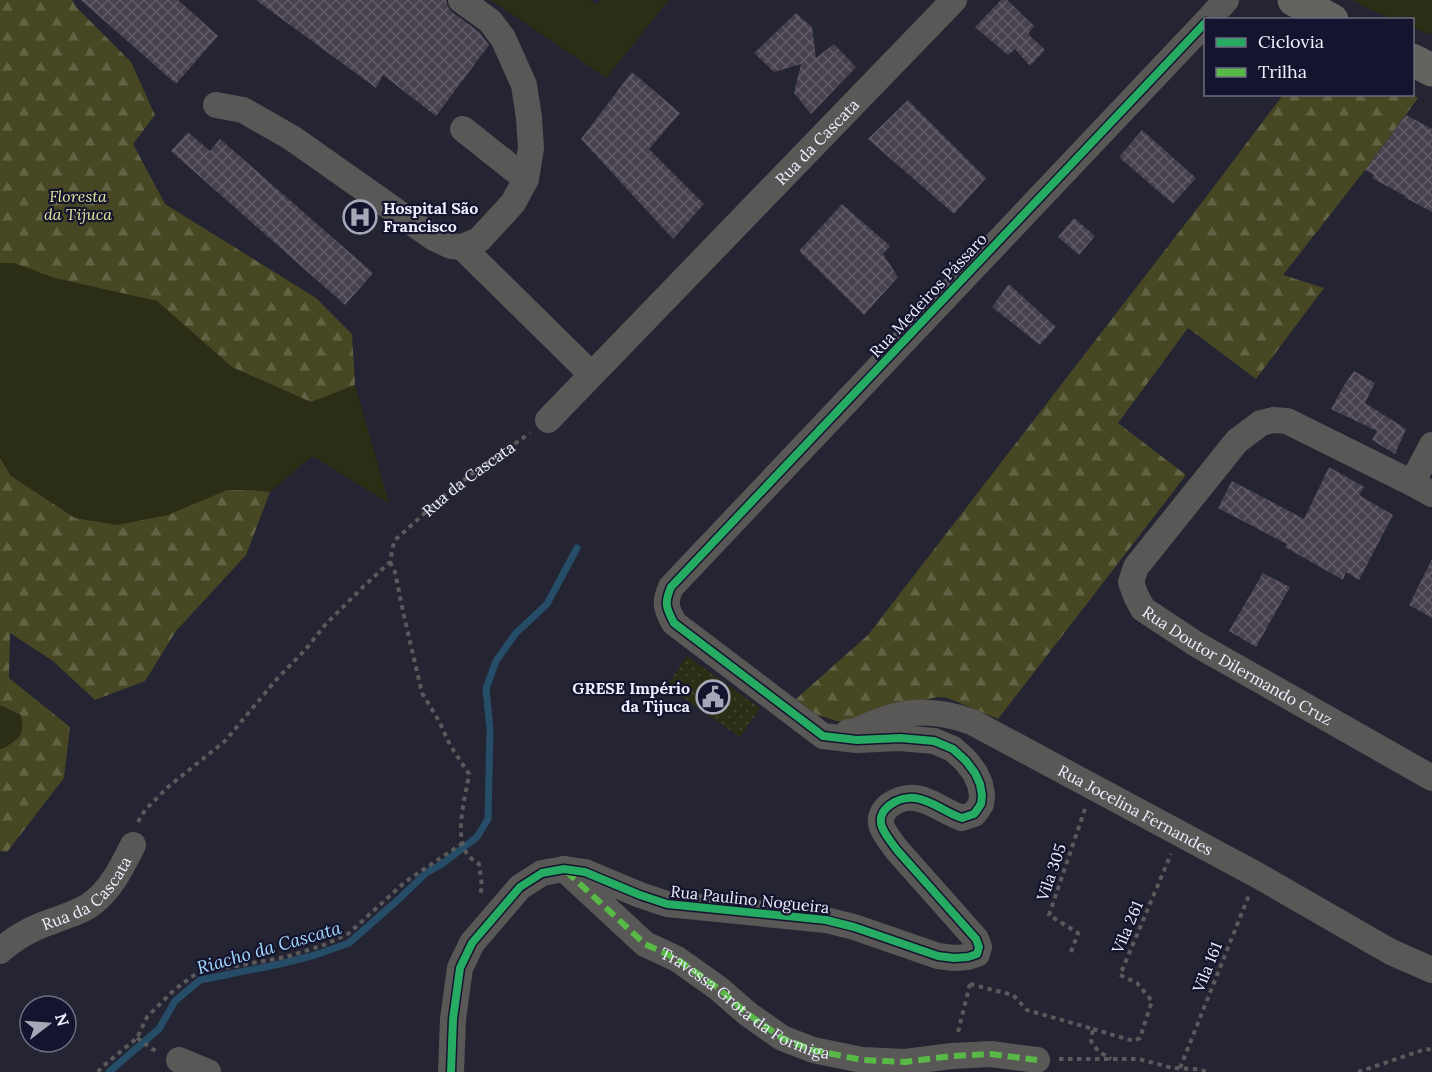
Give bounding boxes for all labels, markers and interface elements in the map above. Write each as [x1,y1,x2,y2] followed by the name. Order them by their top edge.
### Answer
[1204,18,1414,96] legend
[1258,30,1324,53] text: Ciclovia
[1258,60,1307,83] text: Trilha
[771,94,863,189] street label: Rua da Cascata
[44,186,112,224] park label: Floresta da Tijuca
[383,198,478,236] place label: Hospital São Francisco
[342,199,378,235] hospital icon: Hospital São Francisco
[865,229,991,361] street label: Rua Medeiros Pássaro
[418,437,519,521] street label: Rua da Cascata
[1139,602,1336,729] street label: Rua Doutor Dilermando Cruz
[572,678,691,716] place label: GRESE Império da Tijuca
[695,679,731,715] public building icon: GRESE Império da Tijuca
[1055,760,1217,860] street label: Rua Jocelina Fernandes
[1032,841,1070,904] street label: Vila 305
[39,853,135,934] street label: Rua da Cascata
[670,881,830,917] street label: Rua Paulino Nogueira
[1107,898,1147,957] street label: Vila 261
[194,916,344,979] water label: Riacho da Cascata
[1188,939,1226,996] street label: Vila 161
[657,943,832,1063] street label: Travessa Grota da Formiga
[18,994,78,1054] north arrow
[51,1011,74,1028] text: N

